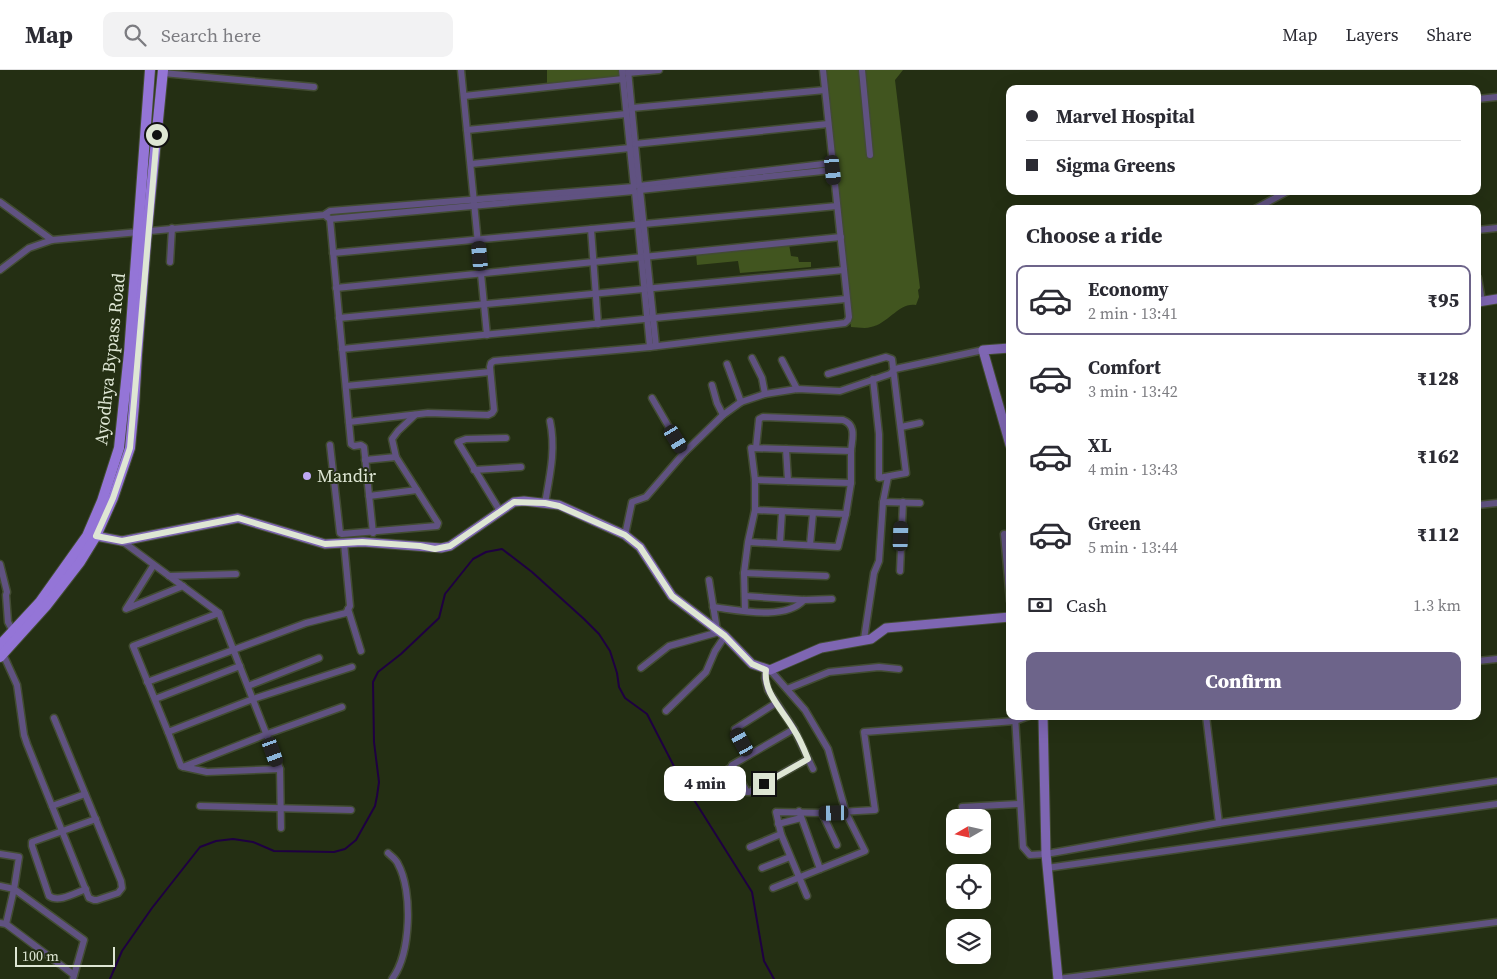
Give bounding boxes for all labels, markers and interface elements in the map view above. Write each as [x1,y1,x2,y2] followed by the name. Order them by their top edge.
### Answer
[103,12,453,57] search box
[25,18,73,51] text: Map
[121,21,149,49] icon: search
[161,22,261,48] text: Search here
[1282,22,1317,47] text: Map
[1345,22,1398,47] text: Layers
[1426,22,1472,47] text: Share
[1056,103,1195,129] text: Marvel Hospital
[146,124,168,146] route start
[1056,152,1175,178] text: Sigma Greens
[823,154,842,186] car
[1026,220,1163,250] text: Choose a ride
[471,240,488,272] car
[88,272,131,446] street label: Ayodhya Bypass Road
[1088,276,1169,302] text: Economy
[1028,278,1073,323] icon: car
[1428,287,1459,313] text: ₹95
[1088,302,1178,324] text: 2 min · 13:41
[1088,354,1161,380] text: Comfort
[1028,356,1073,401] icon: car
[1417,365,1459,391] text: ₹128
[1088,380,1178,402] text: 3 min · 13:42
[661,422,690,456] car
[1088,432,1111,458] text: XL
[1028,434,1073,479] icon: car
[1417,443,1459,469] text: ₹162
[1088,458,1178,480] text: 4 min · 13:43
[317,463,376,488] place label: Mandir
[301,470,313,482] marker: Mandir
[1088,510,1141,536] text: Green
[1028,512,1073,557] icon: car
[892,521,909,551] car
[1417,521,1459,547] text: ₹112
[1088,536,1178,558] text: 5 min · 13:44
[1026,591,1054,619] icon: cash
[1066,592,1107,618] text: Cash
[1413,594,1461,616] text: 1.3 km
[1026,652,1461,710] button: Confirm
[728,725,755,759] car
[260,735,285,769] car
[664,766,746,802] callout: 4 min
[684,772,726,794] text: 4 min
[753,773,775,795] route end
[818,805,849,821] car
[946,809,991,854] north arrow
[946,809,991,964] map controls
[946,864,991,909] button: locate
[946,919,991,964] button: layers
[15,944,115,967] scale bar
[22,946,59,966] text: 100 m

